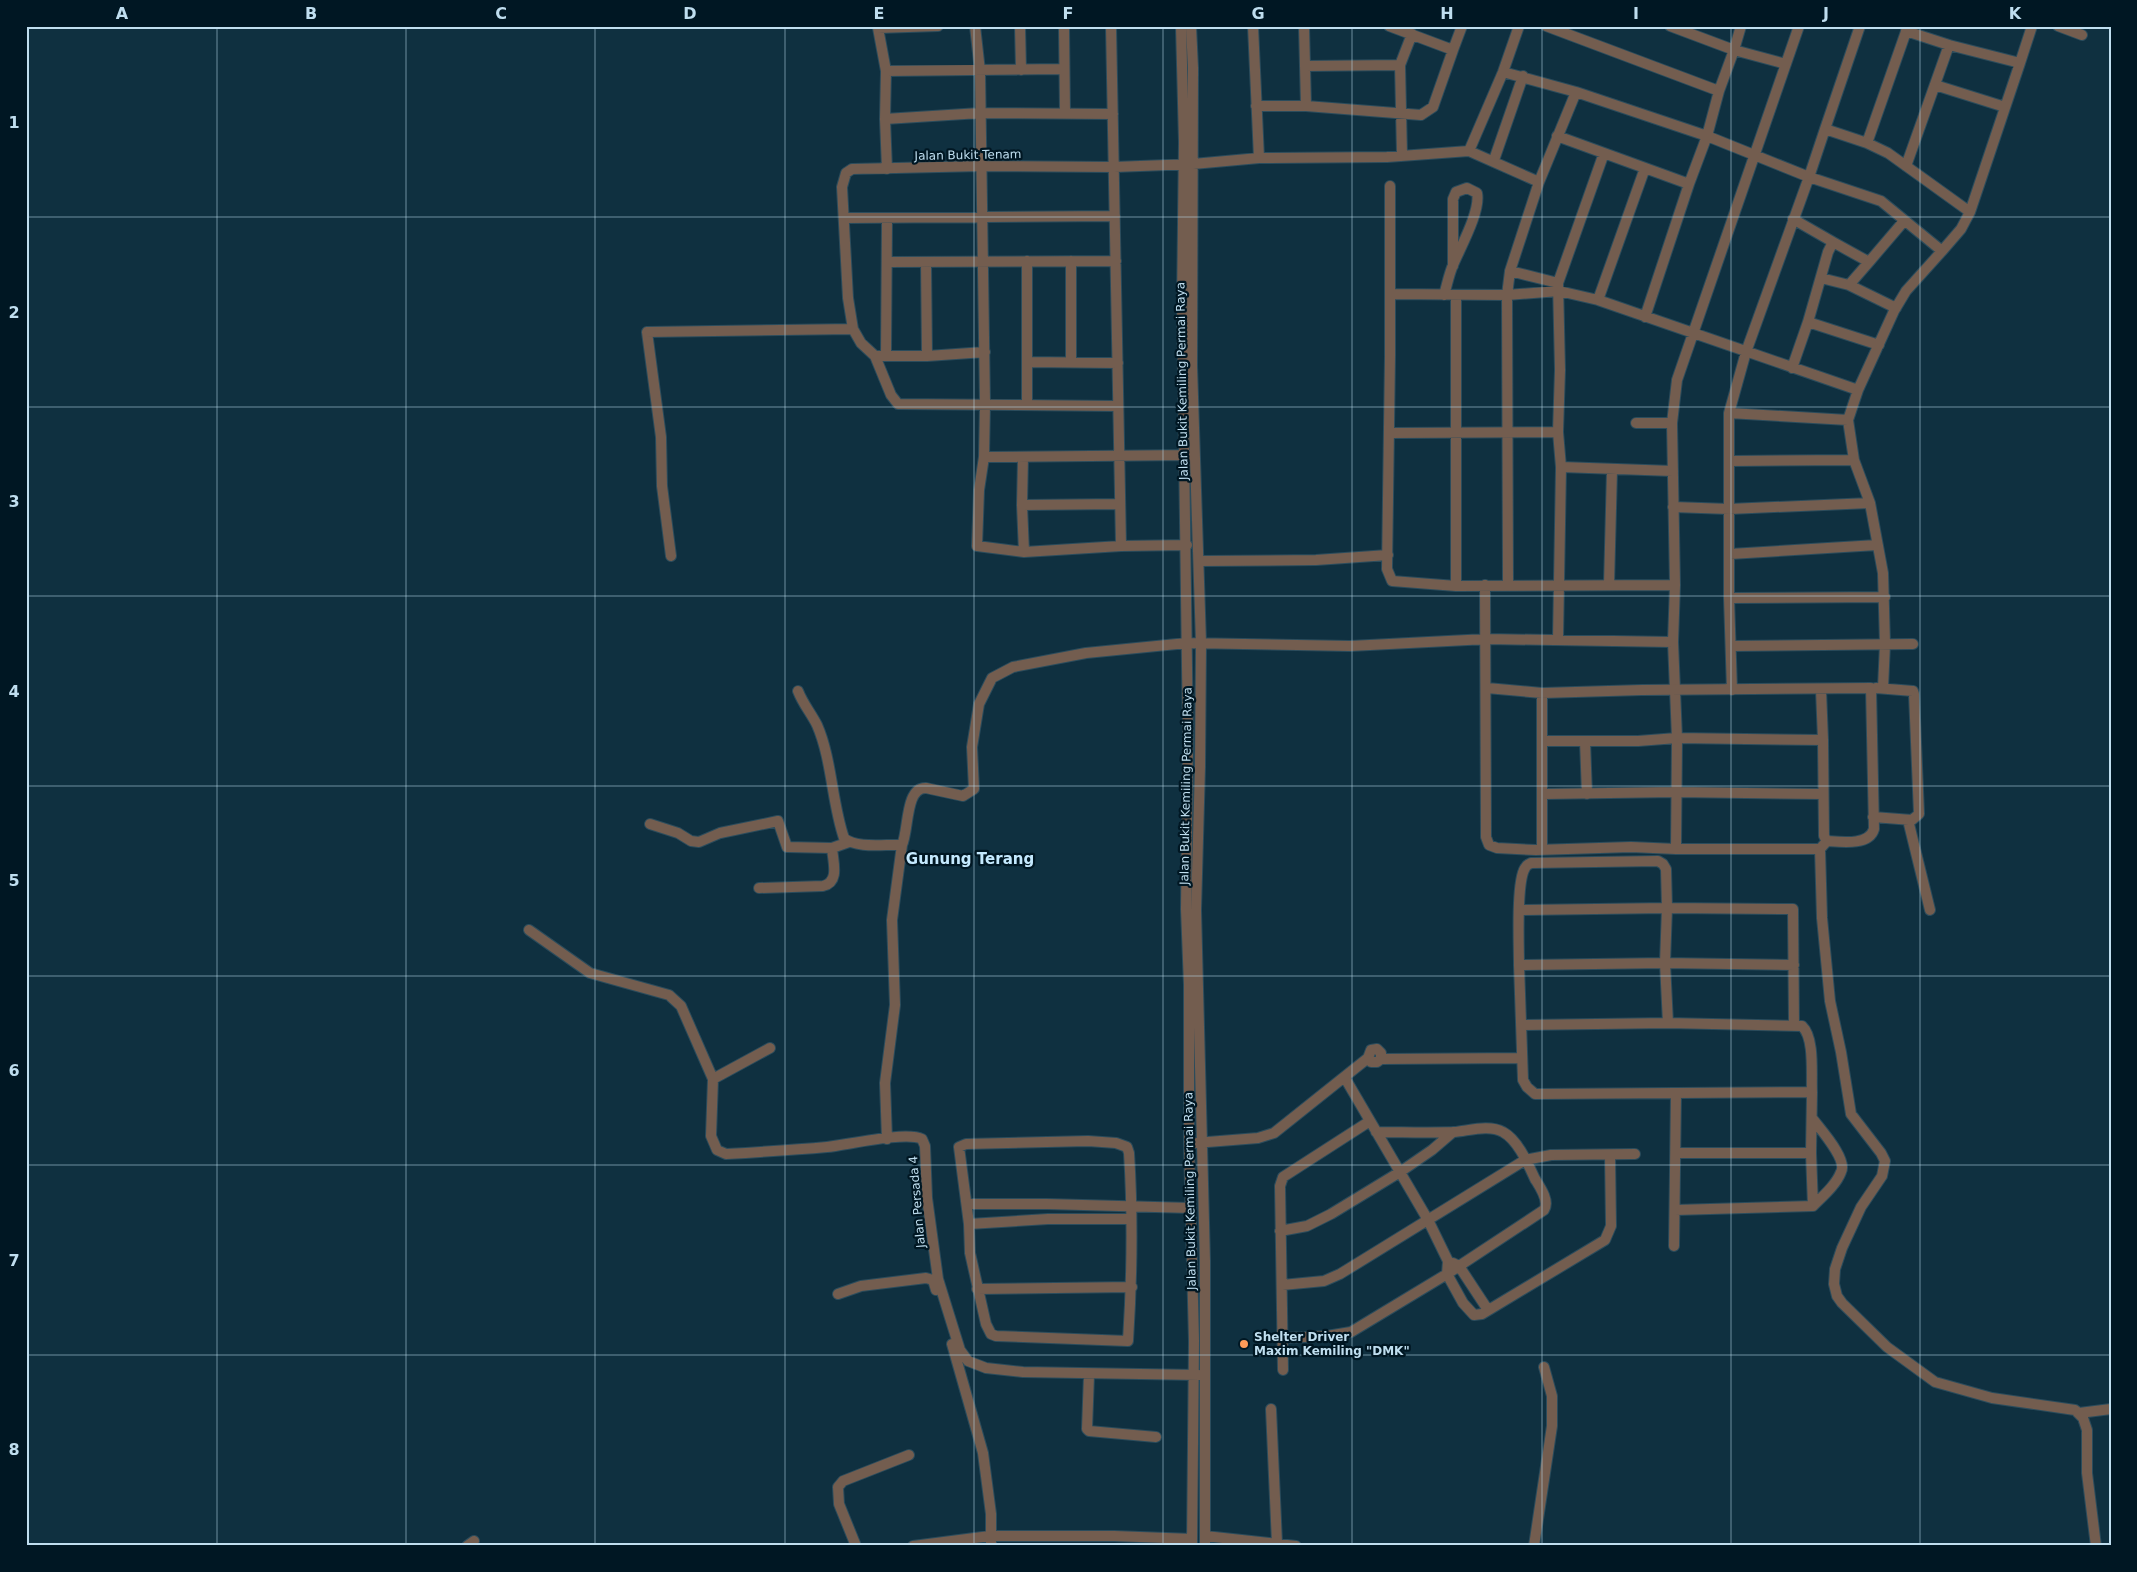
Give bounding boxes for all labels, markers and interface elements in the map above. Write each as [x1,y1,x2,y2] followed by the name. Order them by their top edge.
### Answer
[116,4,129,23] text: A
[305,4,317,23] text: B
[495,4,507,23] text: C
[683,4,697,23] text: D
[874,4,884,23] text: E
[1063,4,1073,23] text: F
[1251,4,1265,23] text: G
[1440,4,1454,23] text: H
[1633,4,1639,23] text: I
[1822,4,1829,23] text: J
[2009,4,2022,23] text: K
[8,113,20,132] text: 1
[913,147,1022,163] street label: Jalan Bukit Tenam
[1173,282,1191,481] street label: Jalan Bukit Kemiling Permai Raya
[8,303,20,322] text: 2
[8,492,20,511] text: 3
[8,682,20,701] text: 4
[1177,687,1195,886] street label: Jalan Bukit Kemiling Permai Raya
[906,850,1034,868] district label: Gunung Terang
[8,871,20,890] text: 5
[8,1061,20,1080] text: 6
[1181,1092,1199,1291] street label: Jalan Bukit Kemiling Permai Raya
[906,1155,928,1250] street label: Jalan Persada 4
[8,1251,20,1270] text: 7
[1254,1330,1410,1358] place label: Shelter Driver Maxim Kemiling "DMK"
[1238,1338,1250,1350] marker: Shelter Driver Maxim Kemiling "DMK"
[8,1440,20,1459] text: 8

